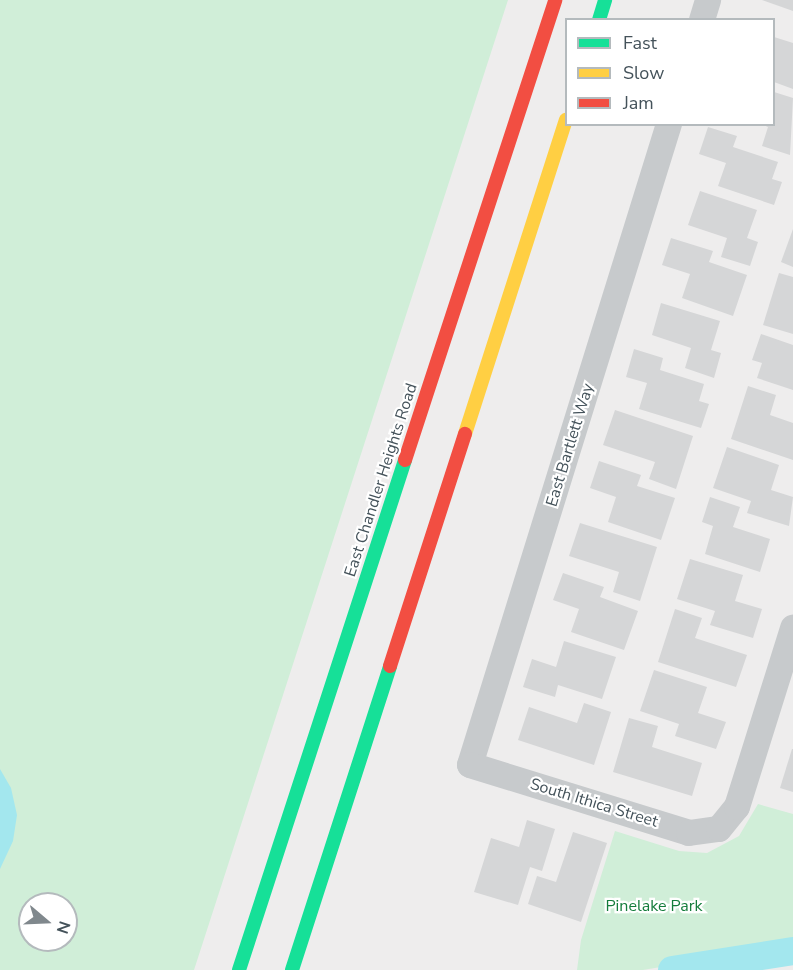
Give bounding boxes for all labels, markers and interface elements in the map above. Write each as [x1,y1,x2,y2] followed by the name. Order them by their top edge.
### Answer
[565,18,775,126] legend
[623,31,657,55] text: Fast
[623,61,664,85] text: Slow
[623,91,654,115] text: Jam
[341,381,421,579] street label: East Chandler Heights Road
[542,381,598,509] street label: East Bartlett Way
[528,774,660,832] street label: South Ithica Street
[18,892,78,952] north arrow
[605,896,703,916] park label: Pinelake Park
[51,918,75,936] text: N

